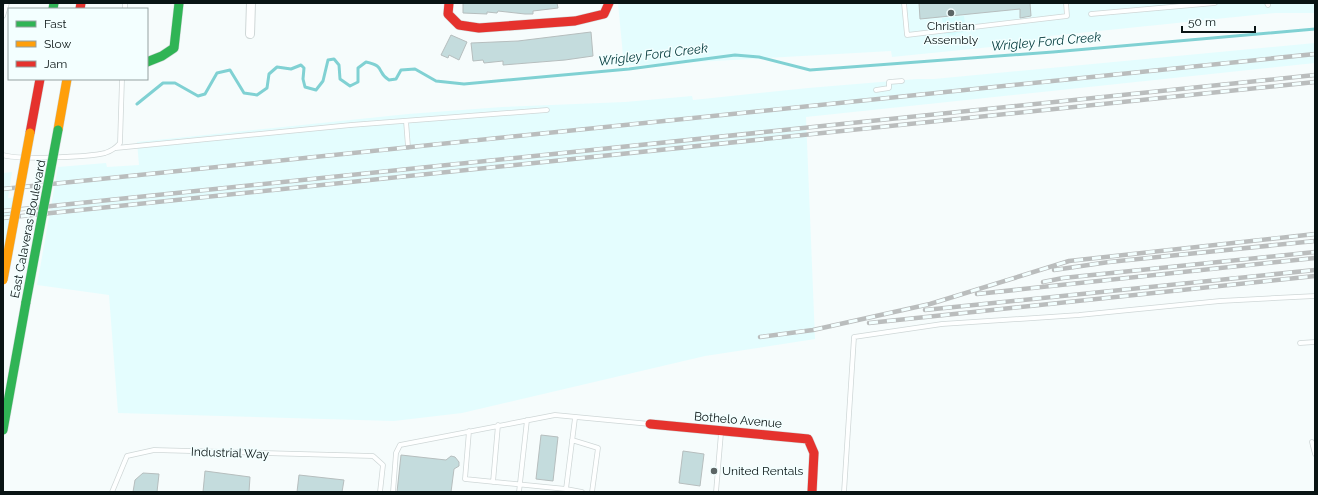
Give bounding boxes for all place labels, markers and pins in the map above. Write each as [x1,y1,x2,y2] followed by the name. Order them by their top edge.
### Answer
[946,8,956,18] marker: Christian Assembly
[924,19,979,47] place label: Christian Assembly
[722,464,804,478] place label: United Rentals
[709,466,719,476] marker: United Rentals

